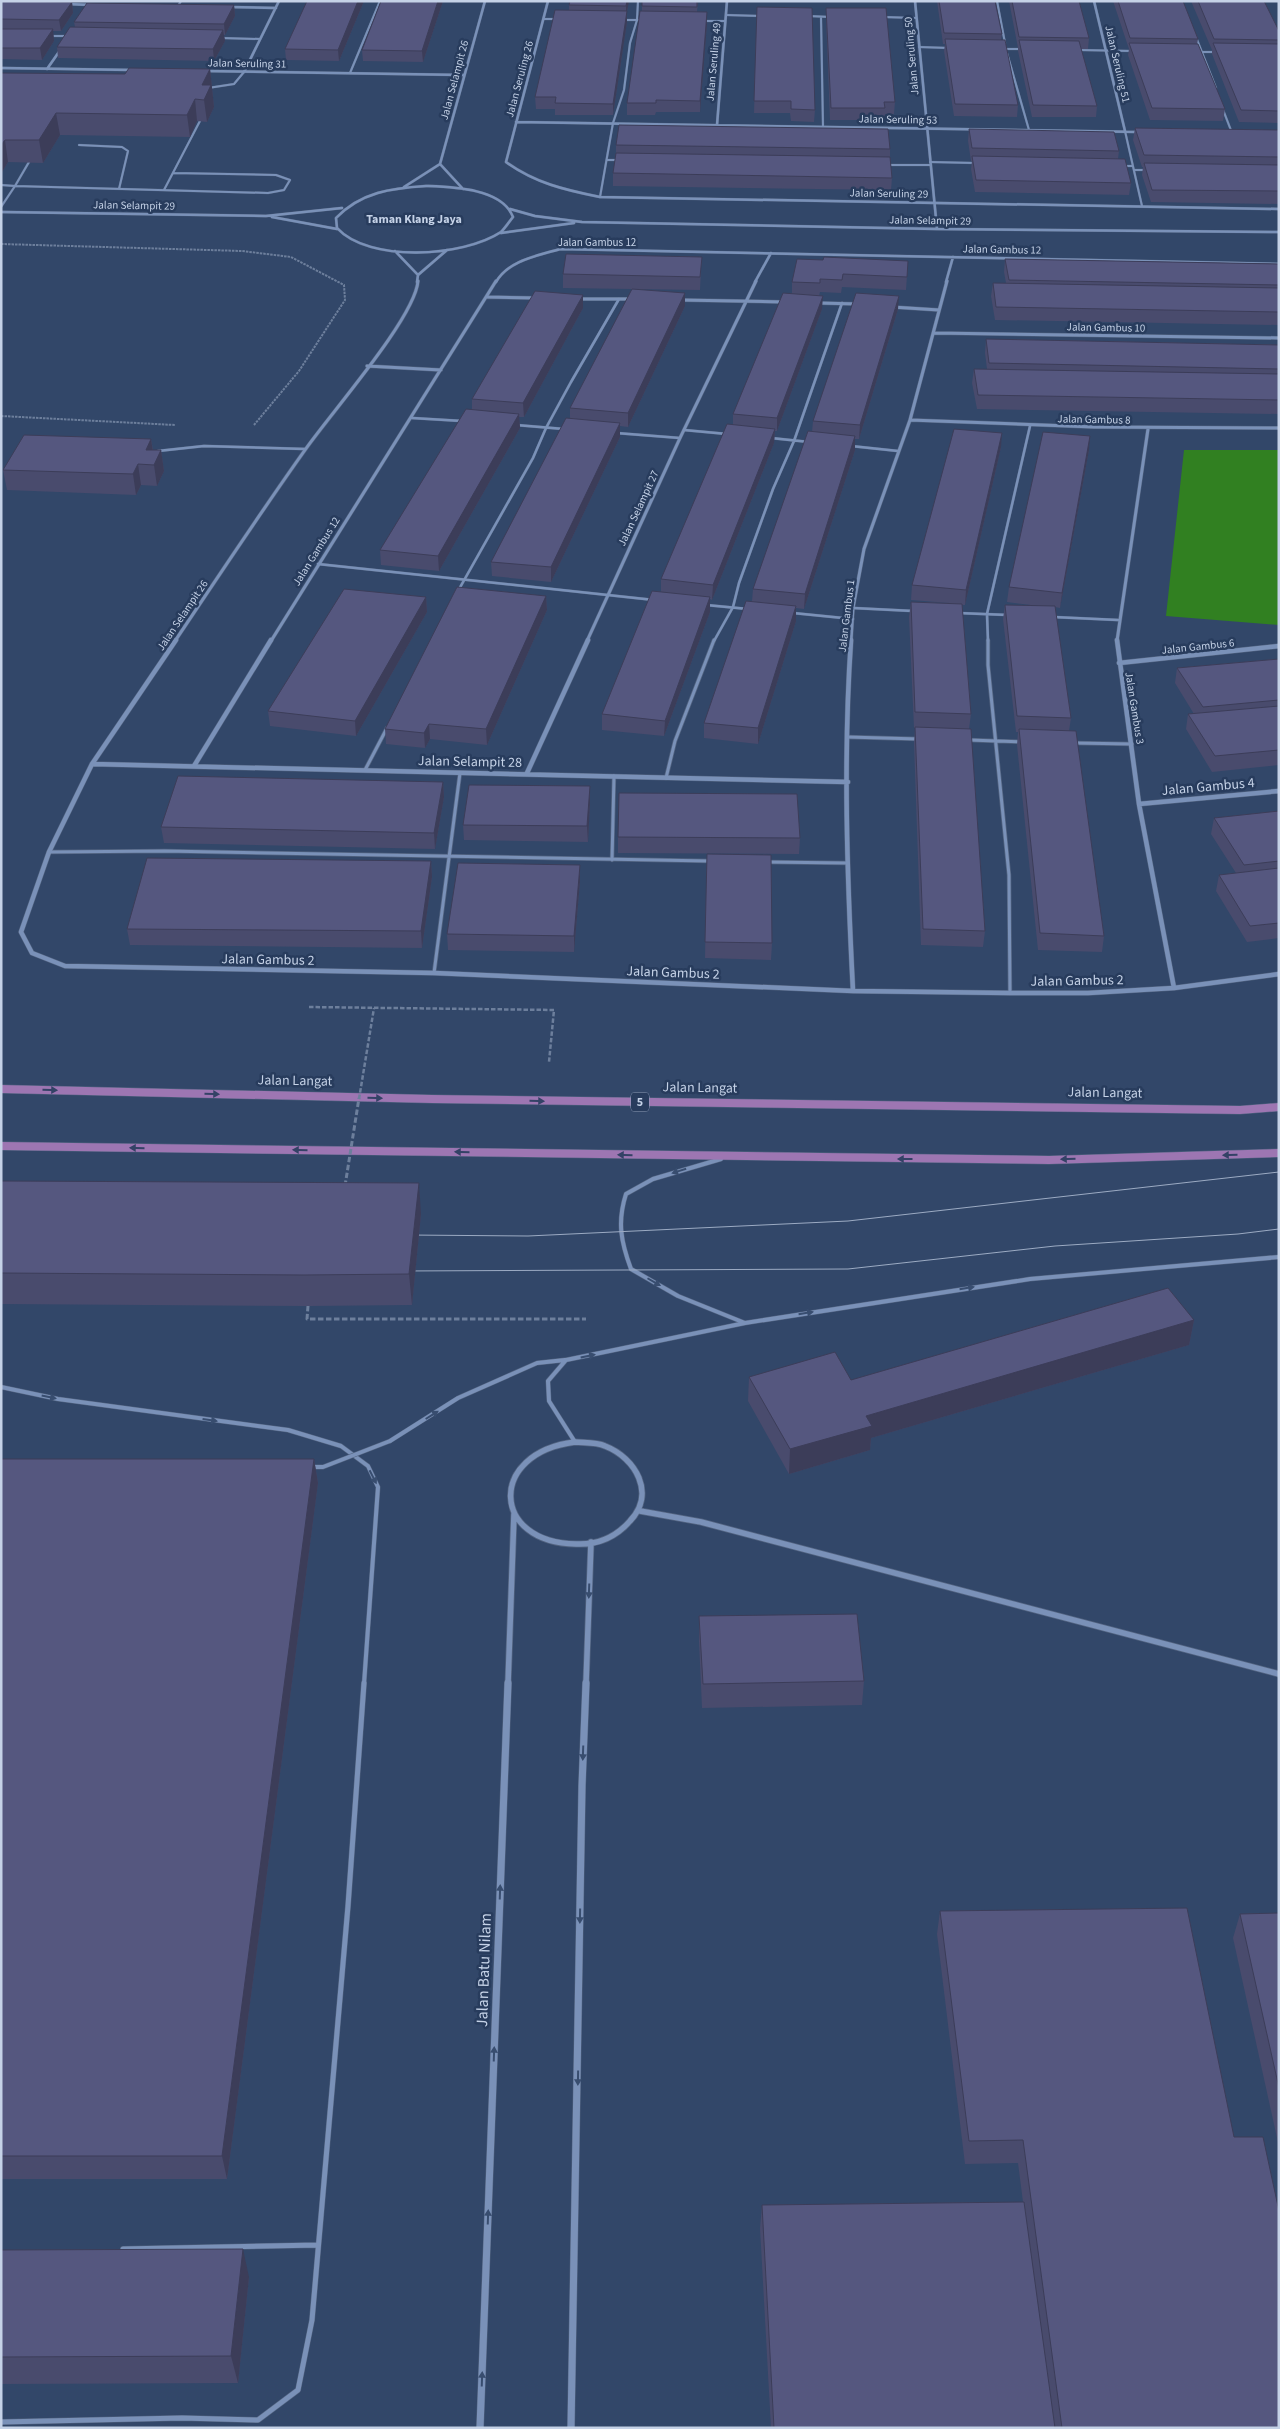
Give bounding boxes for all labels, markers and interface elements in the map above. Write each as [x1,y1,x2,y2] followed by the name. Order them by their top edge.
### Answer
[901,16,922,96] street label: Jalan Seruling 50
[703,22,724,102] street label: Jalan Seruling 49
[1101,24,1134,104] street label: Jalan Seruling 51
[437,38,472,122] street label: Jalan Selampit 26
[502,39,537,119] street label: Jalan Seruling 26
[208,55,286,72] street label: Jalan Seruling 31
[859,111,937,128] street label: Jalan Seruling 53
[850,185,928,202] street label: Jalan Seruling 29
[93,197,175,214] street label: Jalan Selampit 29
[366,211,462,228] district label: Taman Klang Jaya
[889,212,971,229] street label: Jalan Selampit 29
[558,235,636,250] street label: Jalan Gambus 12
[963,241,1041,258] street label: Jalan Gambus 12
[1067,319,1145,336] street label: Jalan Gambus 10
[1057,411,1131,428] street label: Jalan Gambus 8
[614,468,663,548] street label: Jalan Selampit 27
[289,514,344,589] street label: Jalan Gambus 12
[153,577,212,653] street label: Jalan Selampit 26
[835,579,858,653] street label: Jalan Gambus 1
[1161,635,1236,658] street label: Jalan Gambus 6
[1121,671,1148,745] street label: Jalan Gambus 3
[418,751,522,773] street label: Jalan Selampit 28
[1161,773,1255,801] street label: Jalan Gambus 4
[221,949,315,971] street label: Jalan Gambus 2
[626,961,720,985] street label: Jalan Gambus 2
[1030,970,1124,992] street label: Jalan Gambus 2
[257,1070,333,1092] street label: Jalan Langat
[662,1077,738,1099] street label: Jalan Langat
[1067,1082,1143,1104] street label: Jalan Langat
[42,1086,58,1094] one-way arrow
[205,1090,221,1098] one-way arrow
[631,1092,649,1112] road number: 5
[367,1094,383,1102] one-way arrow
[530,1097,546,1105] one-way arrow
[129,1144,145,1152] one-way arrow
[291,1146,307,1154] one-way arrow
[454,1148,470,1156] one-way arrow
[616,1151,632,1159] one-way arrow
[1222,1151,1238,1159] one-way arrow
[897,1155,913,1163] one-way arrow
[1059,1156,1075,1164] one-way arrow
[672,1168,687,1176] one-way arrow
[647,1277,660,1286] one-way arrow
[959,1284,975,1292] one-way arrow
[799,1309,815,1317] one-way arrow
[580,1351,596,1359] one-way arrow
[41,1393,57,1401] one-way arrow
[425,1410,438,1420] one-way arrow
[202,1416,218,1424] one-way arrow
[369,1470,377,1484] one-way arrow
[585,1583,593,1599] one-way arrow
[579,1746,587,1762] one-way arrow
[496,1884,504,1900] one-way arrow
[576,1908,584,1924] one-way arrow
[471,1913,497,2027] street label: Jalan Batu Nilam
[490,2046,498,2062] one-way arrow
[574,2071,582,2087] one-way arrow
[484,2208,492,2224] one-way arrow
[478,2371,486,2387] one-way arrow

